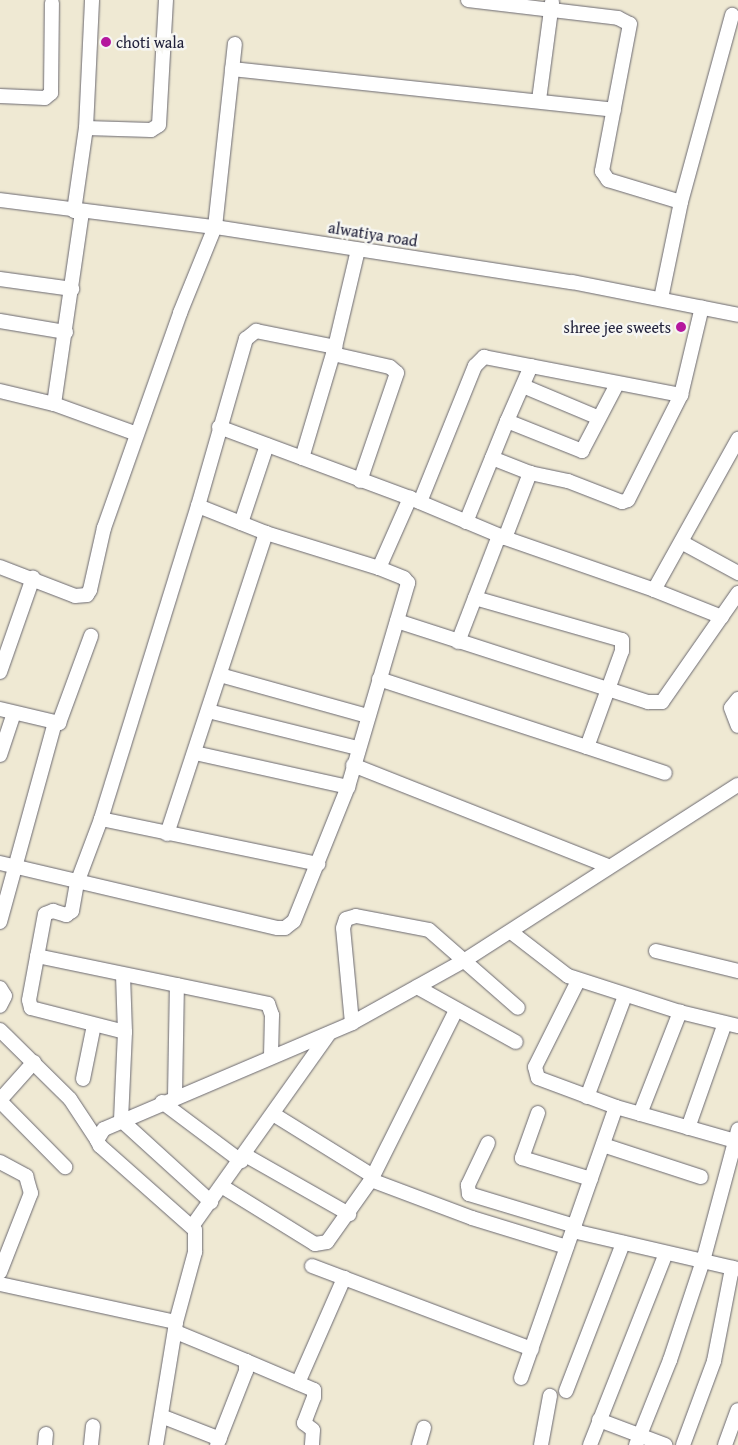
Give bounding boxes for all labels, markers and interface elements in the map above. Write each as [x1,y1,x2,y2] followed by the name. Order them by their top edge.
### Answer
[116,32,184,52] place label: choti wala
[100,36,112,48] marker: choti wala
[327,217,419,251] street label: alwatiya road
[564,317,671,337] place label: shree jee sweets
[675,321,687,333] marker: shree jee sweets

